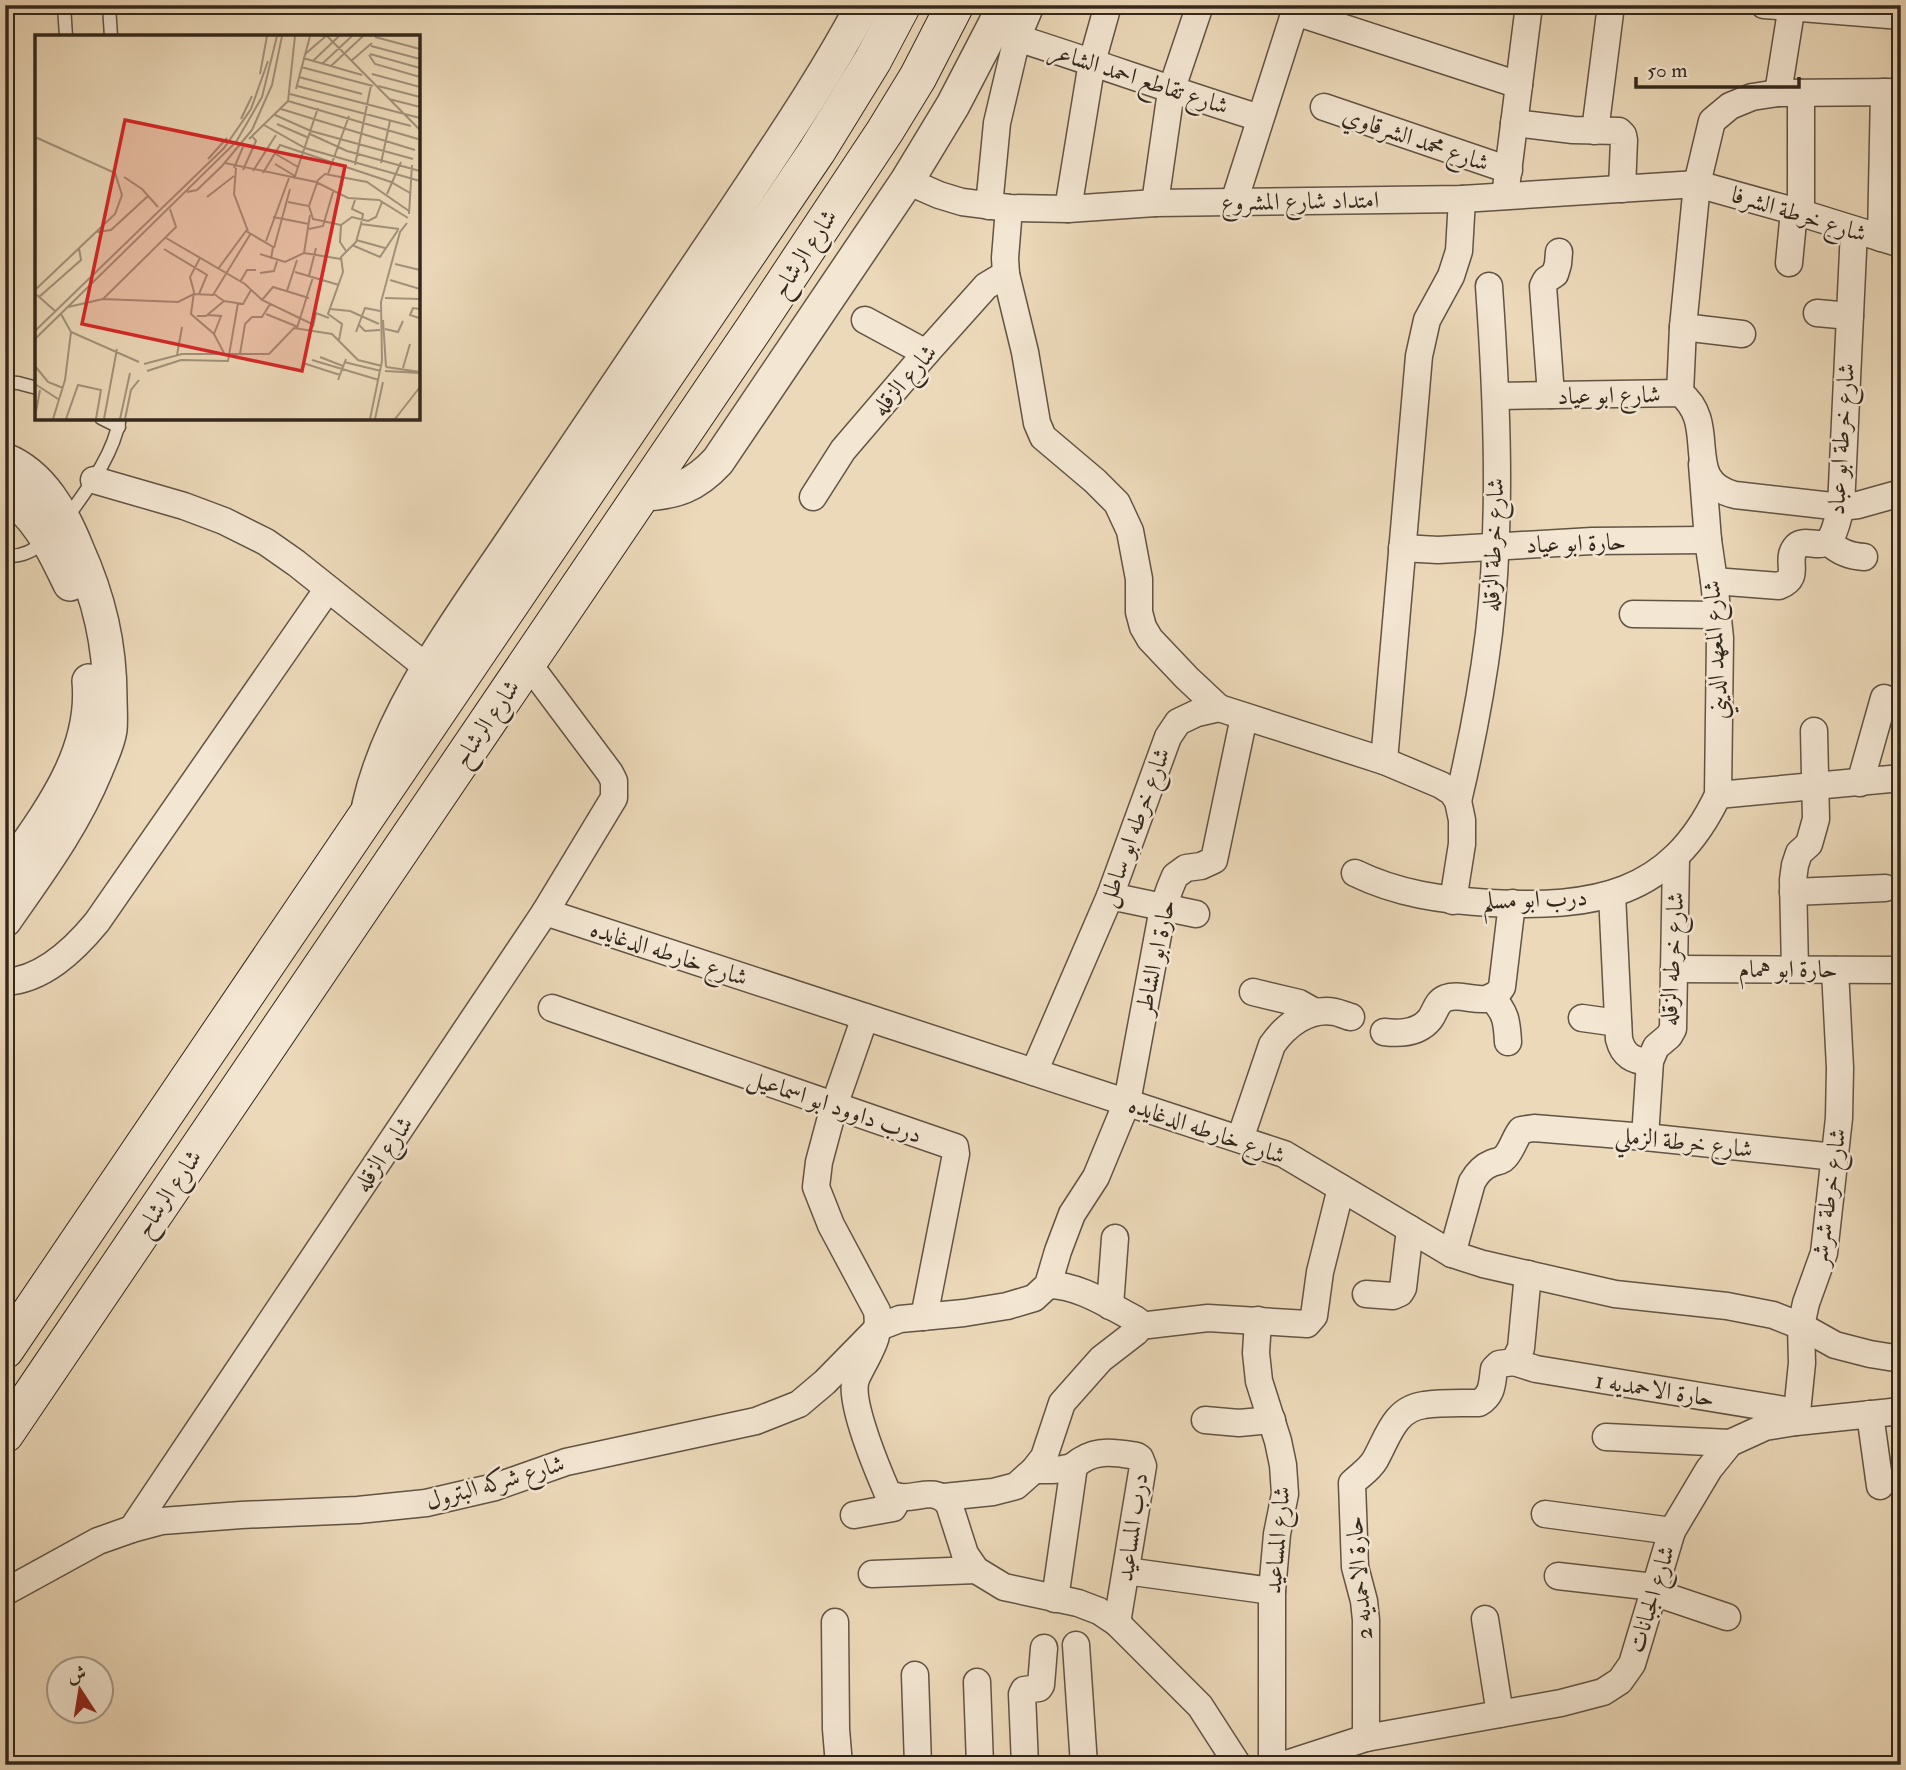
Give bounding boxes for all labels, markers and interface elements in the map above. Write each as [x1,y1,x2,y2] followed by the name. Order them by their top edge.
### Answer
[35,35,420,420] inset map
[1043,35,1232,128] street label: شارع تقاطع احمد الشاعر
[1636,46,1799,90] scale bar
[1647,57,1688,84] text: 50 m
[1337,100,1493,183] street label: شارع محمد الشرقاوي
[1726,179,1870,254] street label: شارع خرطة الشرفا
[1221,185,1379,222] street label: امتداد شارع المشروع
[764,203,849,306] street label: شارع الرشاح
[865,338,947,425] street label: شارع الزقله
[1821,362,1866,516] street label: شارع خرطة ابو عباد
[1557,379,1661,416] street label: شارع ابو عياد
[1476,477,1515,613] street label: شارع خرطة الزقله
[1525,526,1627,561] street label: حارة ابو عياد
[1696,579,1741,721] street label: شارع المعهد الديني
[446,674,531,776] street label: شارع الرشاح
[1091,743,1181,912] street label: شارع خرطه ابو ساطل
[1482,882,1588,925] street label: درب ابو مسلم
[1654,891,1695,1027] street label: شارع خرطه الزقله
[1128,897,1183,1020] street label: حارة ابو الشاطر
[585,913,751,997] street label: شارع خارطه الدغايده
[1739,954,1837,990] street label: حارة ابو همام
[743,1062,926,1152] street label: درب داوود ابو اسماعيل
[1123,1089,1289,1176] street label: شارع خارطه الدغايده
[347,1110,423,1201] street label: شارع الزقله
[1613,1120,1754,1172] street label: شارع خرطة الزملي
[1803,1126,1857,1271] street label: شارع خرطة شرشر
[128,1144,213,1246] street label: شارع الرشاح
[1593,1365,1717,1414] street label: حارة الاحمديه 1
[422,1448,569,1521] street label: شارع شركه البترول
[1110,1471,1155,1583] street label: درب المساعيد
[1257,1485,1302,1596] street label: شارع المساعيد
[1339,1515,1380,1641] street label: حارة الاحمديه 2
[1620,1542,1686,1658] street label: شارع الجبانات
[46,1654,116,1724] north arrow
[65,1661,88,1688] text: ش

